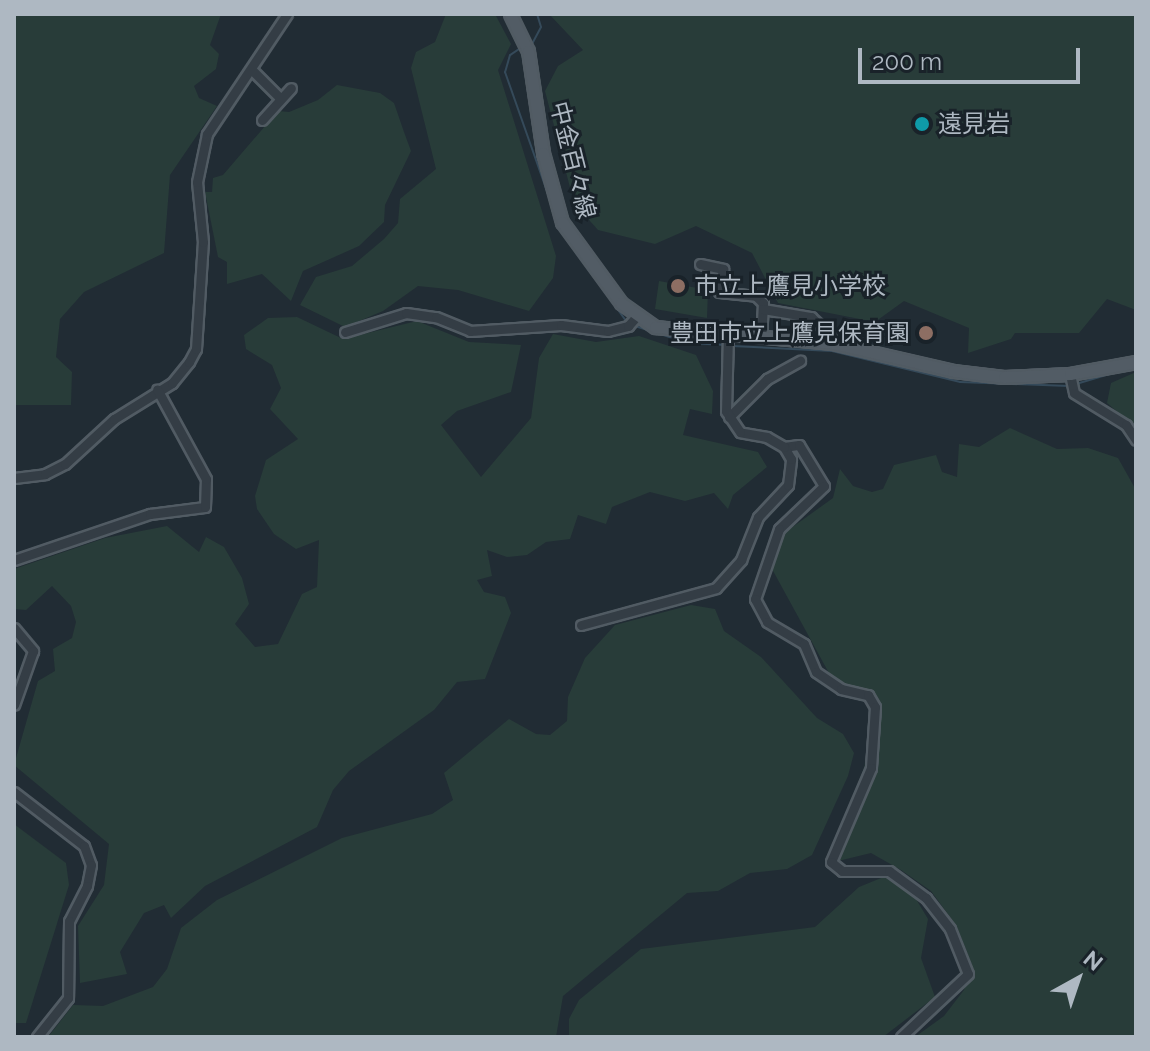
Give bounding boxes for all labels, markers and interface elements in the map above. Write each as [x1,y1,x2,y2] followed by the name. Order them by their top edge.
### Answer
[862,32,1084,82] scale bar
[872,47,942,76] text: 200 m
[545,98,601,222] street label: 中金百々線
[938,110,1010,138] place label: 遠見岩
[913,115,931,133] marker: 遠見岩
[694,272,886,300] place label: 市立上鷹見小学校
[669,277,687,295] marker: 市立上鷹見小学校
[670,319,910,347] place label: 豊田市立上鷹見保育園
[917,324,935,342] marker: 豊田市立上鷹見保育園
[1038,939,1118,1019] north arrow
[1079,945,1108,976] text: N

